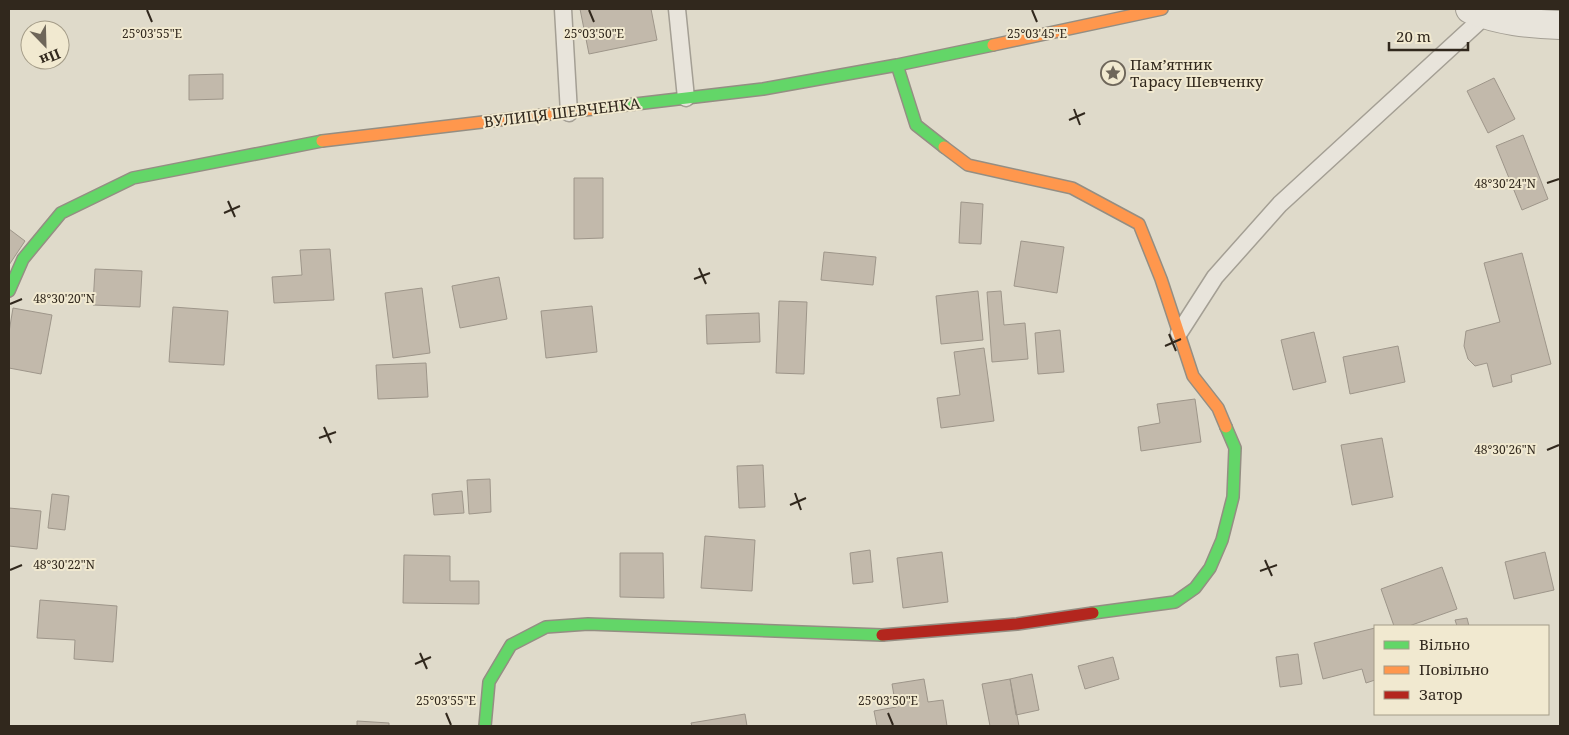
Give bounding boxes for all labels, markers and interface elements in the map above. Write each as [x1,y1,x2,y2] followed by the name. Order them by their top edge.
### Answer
[20,20,70,70] north arrow
[1389,20,1468,52] scale bar
[122,25,182,42] text: 25°03'55"E
[564,25,624,42] text: 25°03'50"E
[1007,25,1067,42] text: 25°03'45"E
[1396,26,1431,46] text: 20 m
[37,45,64,70] text: Пн
[1130,54,1264,91] place label: Пам’ятник Тарасу Шевченку
[1100,60,1126,86] place icon: Пам’ятник Тарасу Шевченку
[483,92,642,132] street label: ВУЛИЦЯ ШЕВЧЕНКА
[1474,175,1536,192] text: 48°30'24"N
[33,290,95,307] text: 48°30'20"N
[1474,441,1536,458] text: 48°30'26"N
[33,556,95,573] text: 48°30'22"N
[1374,625,1549,715] legend
[1419,634,1470,654] text: Вільно
[1419,659,1489,679] text: Повільно
[1419,684,1463,704] text: Затор
[416,692,476,709] text: 25°03'55"E
[858,692,918,709] text: 25°03'50"E

